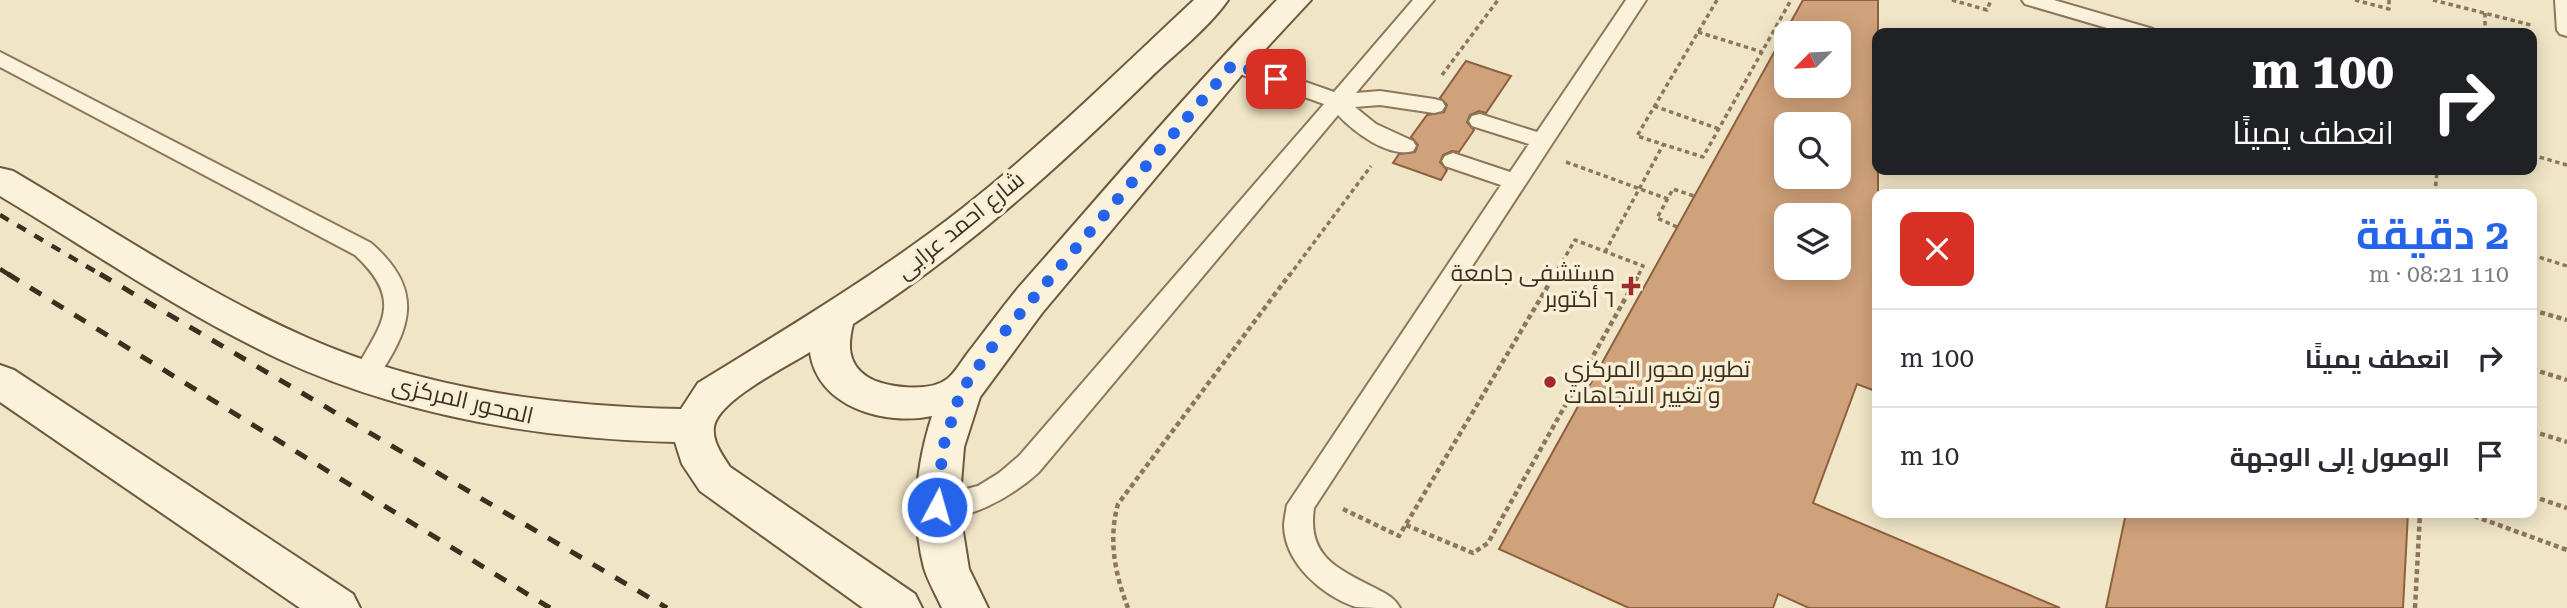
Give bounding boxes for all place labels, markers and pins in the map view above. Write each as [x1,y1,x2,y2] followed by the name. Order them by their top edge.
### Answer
[1246,49,1306,109] pin
[1451,260,1615,313] place label: مستشفى جامعة ٦ أكتوبر
[1621,276,1641,296] marker: مستشفى جامعة ٦ أكتوبر
[1564,356,1750,409] place label: تطوير محور المركزي و تغيير الاتجاهات
[1542,374,1558,390] marker: تطوير محور المركزي و تغيير الاتجاهات

